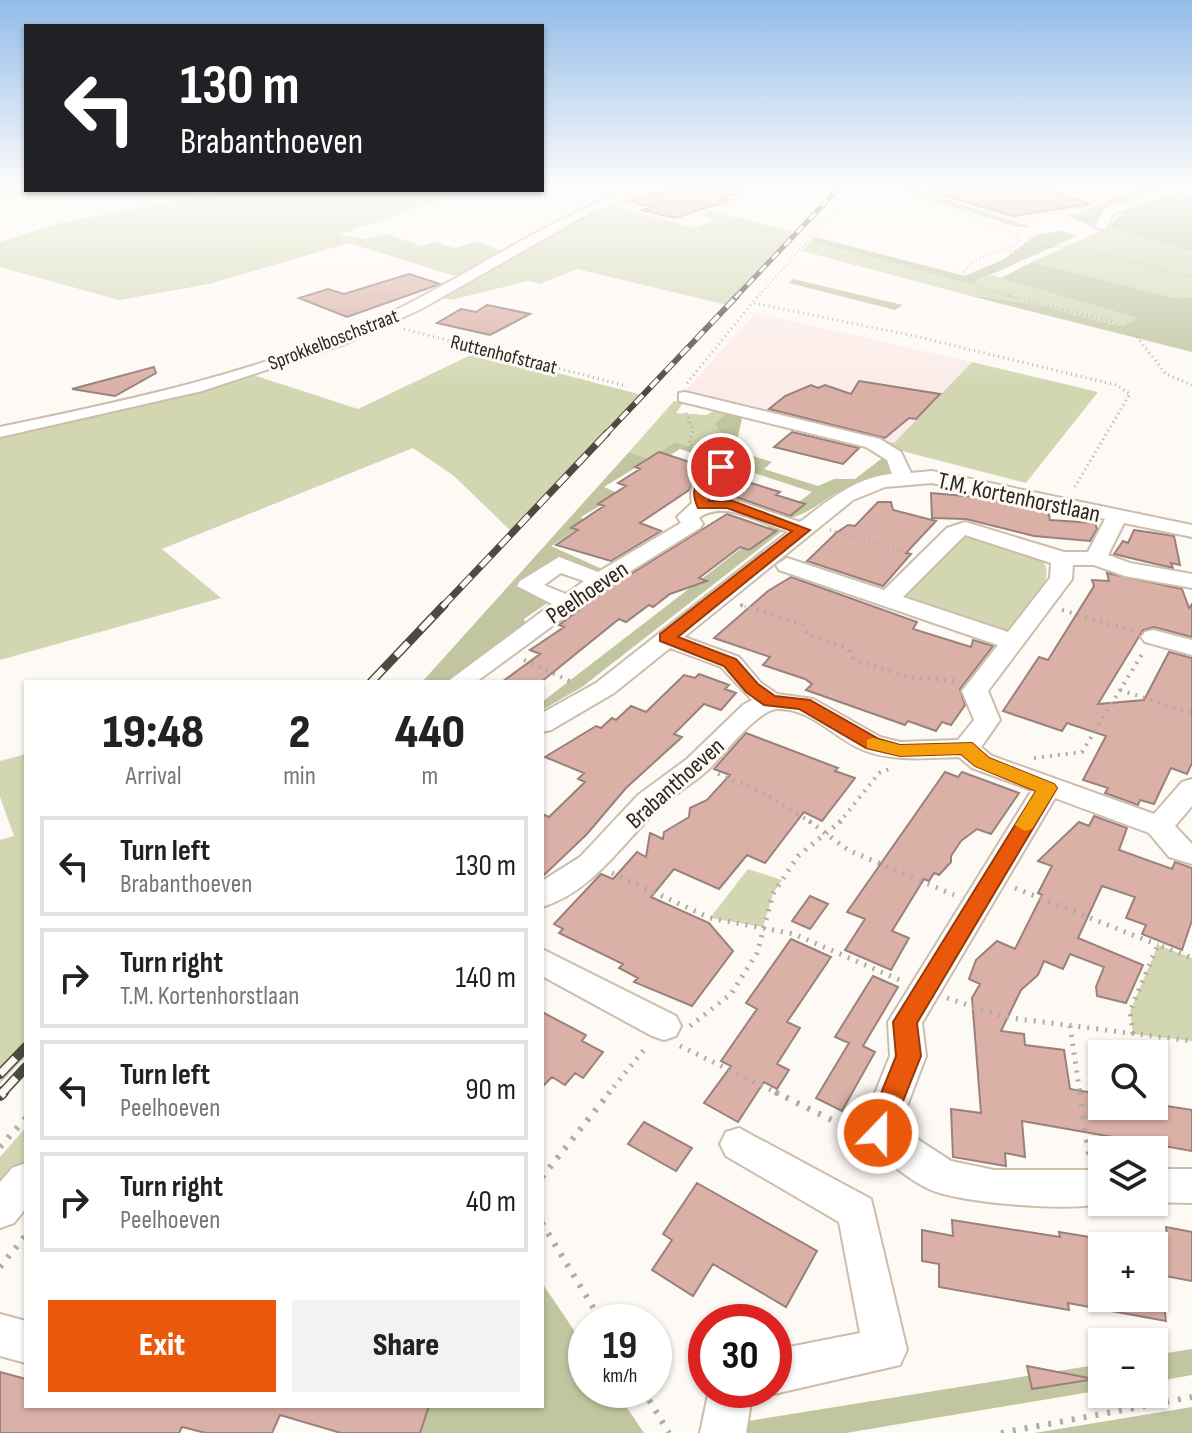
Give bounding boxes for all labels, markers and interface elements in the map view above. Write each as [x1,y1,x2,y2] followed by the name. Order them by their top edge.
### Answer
[180,53,300,120] text: 130 m
[48,56,152,160] icon: left
[180,121,363,164] text: Brabanthoeven
[265,304,402,376] street label: Sprokkelboschstraat
[448,330,560,380] street label: Ruttenhofstraat
[687,433,755,501] pin
[699,445,743,489] icon: arrive
[935,466,1103,529] street label: T.M. Kortenhorstlaan
[541,554,634,630] street label: Peelhoeven
[103,704,204,761] text: 19:48
[289,704,310,761] text: 2
[395,704,465,761] text: 440
[620,732,730,835] street label: Brabanthoeven
[126,761,182,792] text: Arrival
[283,761,316,792] text: min
[422,761,438,792] text: m
[120,833,210,869] text: Turn left
[52,844,96,888] icon: left
[456,848,516,884] text: 130 m
[120,869,252,900] text: Brabanthoeven
[120,945,223,981] text: Turn right
[52,956,96,1000] icon: right
[456,960,516,996] text: 140 m
[120,981,299,1012] text: T.M. Kortenhorstlaan
[1088,1040,1168,1408] map controls
[1088,1040,1168,1120] button: search
[120,1057,210,1093] text: Turn left
[52,1068,96,1112] icon: left
[465,1072,516,1108] text: 90 m
[836,1091,920,1175] position arrow
[120,1093,220,1124] text: Peelhoeven
[1088,1136,1168,1216] button: layers
[120,1169,223,1205] text: Turn right
[52,1180,96,1224] icon: right
[466,1184,516,1220] text: 40 m
[120,1205,220,1236] text: Peelhoeven
[1088,1232,1168,1312] button: +
[48,1300,276,1392] button: Exit
[292,1300,520,1392] button: Share
[688,1304,792,1408] speed limit sign: 30
[603,1322,637,1370] text: 19
[1088,1328,1168,1408] button: −
[603,1364,637,1388] text: km/h

